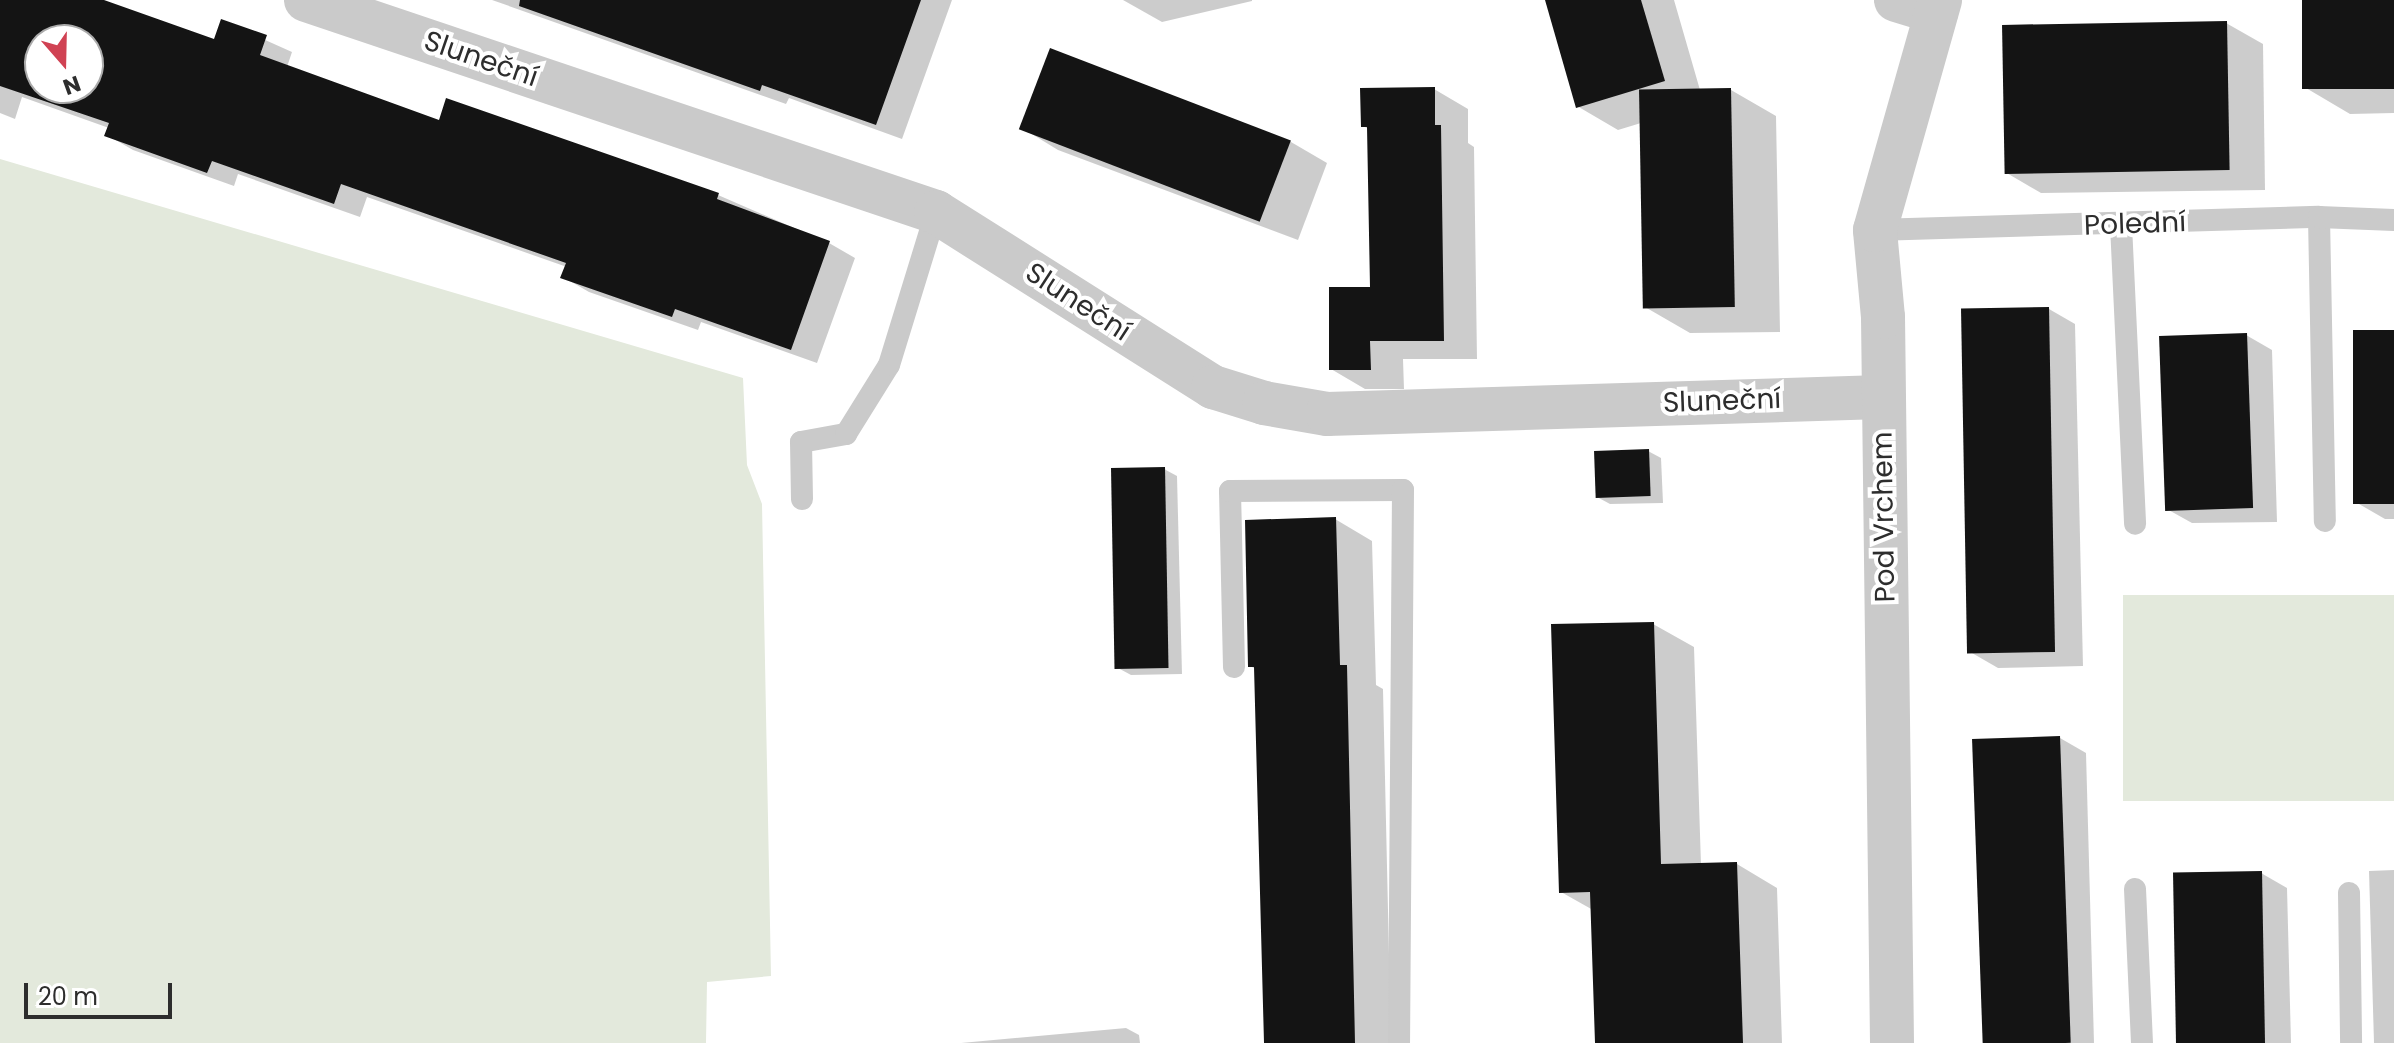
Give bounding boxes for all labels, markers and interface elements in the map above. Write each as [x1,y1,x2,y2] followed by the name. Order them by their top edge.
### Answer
[24,24,104,104] north arrow
[420,24,542,94] street label: Sluneční
[59,68,85,103] text: N
[2083,205,2187,243] street label: Polední
[1019,256,1137,348] street label: Sluneční
[1662,382,1782,420] street label: Sluneční
[1866,431,1902,603] street label: Pod Vrchem
[28,967,176,1017] scale bar
[38,980,98,1013] text: 20 m

